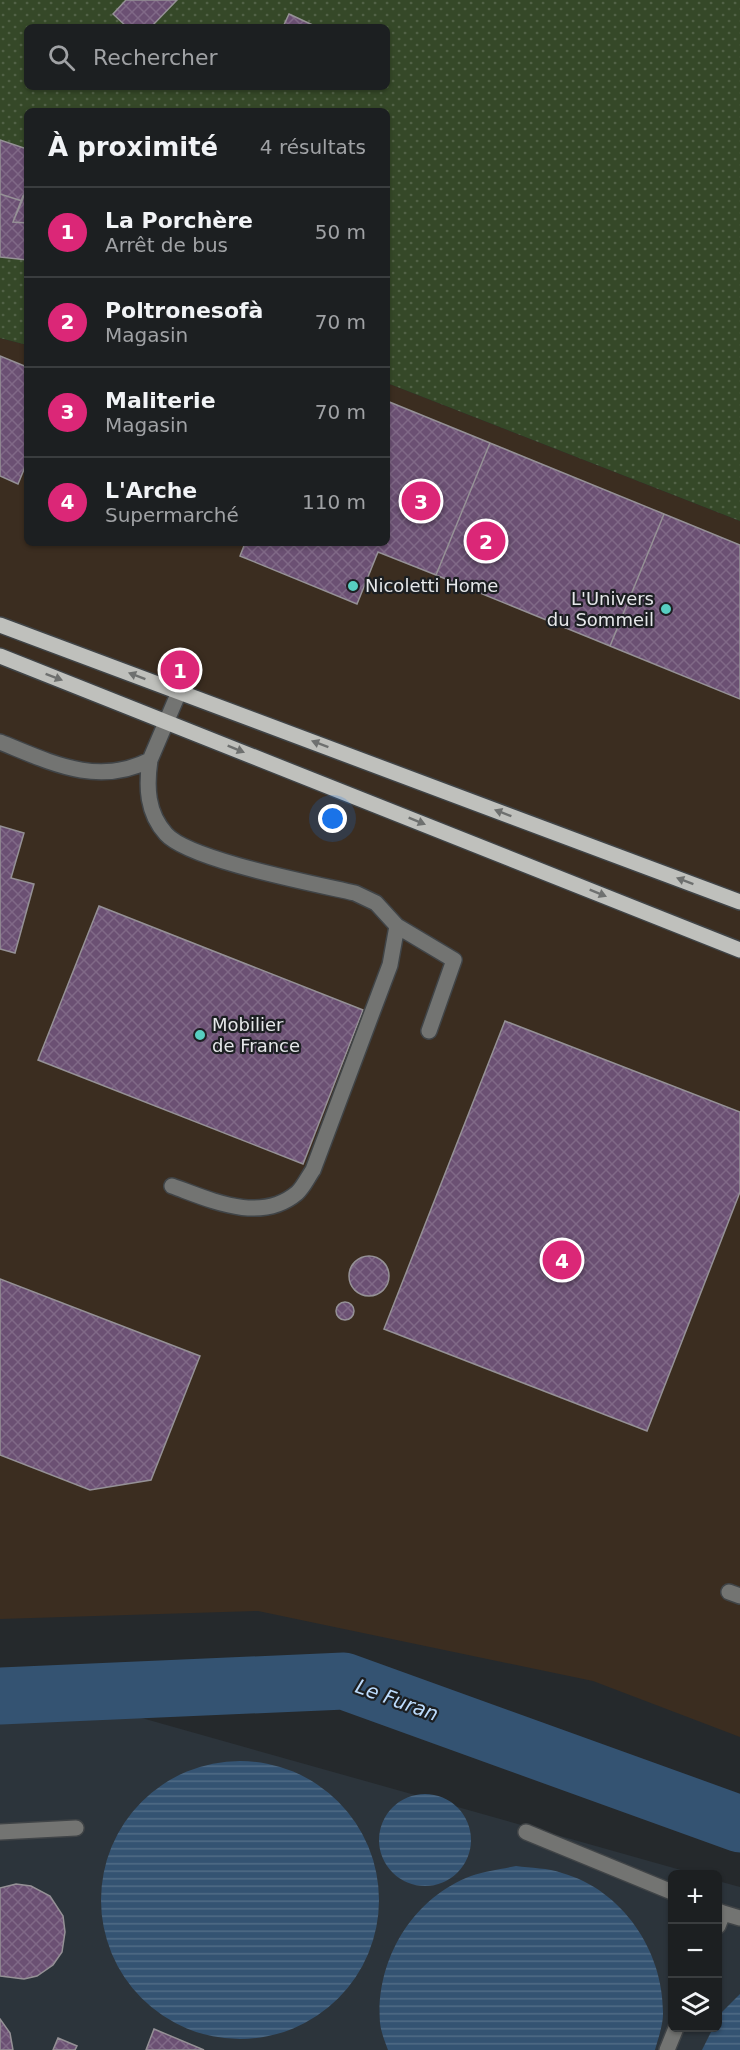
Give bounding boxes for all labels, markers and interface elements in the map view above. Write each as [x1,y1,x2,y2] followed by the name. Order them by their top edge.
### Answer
[24,24,390,90] search box
[45,41,78,74] icon: search
[93,45,218,70] text: Rechercher
[48,132,218,162] text: À proximité
[260,135,366,159] text: 4 résultats
[105,208,253,233] text: La Porchère
[61,220,74,244] text: 1
[315,220,366,244] text: 50 m
[105,233,228,257] text: Arrêt de bus
[105,298,263,323] text: Poltronesofà
[61,310,74,334] text: 2
[315,310,366,334] text: 70 m
[105,323,188,347] text: Magasin
[105,388,216,413] text: Maliterie
[61,400,74,424] text: 3
[315,400,366,424] text: 70 m
[105,413,188,437] text: Magasin
[105,478,197,503] text: L'Arche
[402,478,440,524] pin: 3
[61,490,74,514] text: 4
[302,490,366,514] text: 110 m
[105,503,239,527] text: Supermarché
[466,518,506,564] pin: 2
[365,575,498,596] place label: Nicoletti Home
[346,579,360,593] marker: Nicoletti Home
[547,588,654,630] place label: L'Univers du Sommeil
[659,602,673,616] marker: L'Univers du Sommeil
[160,648,200,692] pin: 1
[128,671,146,681] one-way arrow
[46,673,64,683] one-way arrow
[311,739,329,749] one-way arrow
[227,745,245,754] one-way arrow
[318,804,347,833] your location
[493,807,511,817] one-way arrow
[408,817,426,826] one-way arrow
[676,876,694,886] one-way arrow
[589,889,607,899] one-way arrow
[212,1014,300,1056] place label: Mobilier de France
[193,1028,207,1042] marker: Mobilier de France
[542,1238,582,1282] pin: 4
[352,1674,442,1726] water label: Le Furan
[668,1870,722,2032] map controls
[668,1870,722,1924] button: +
[668,1924,722,1978] button: −
[668,1978,722,2032] button: layers

